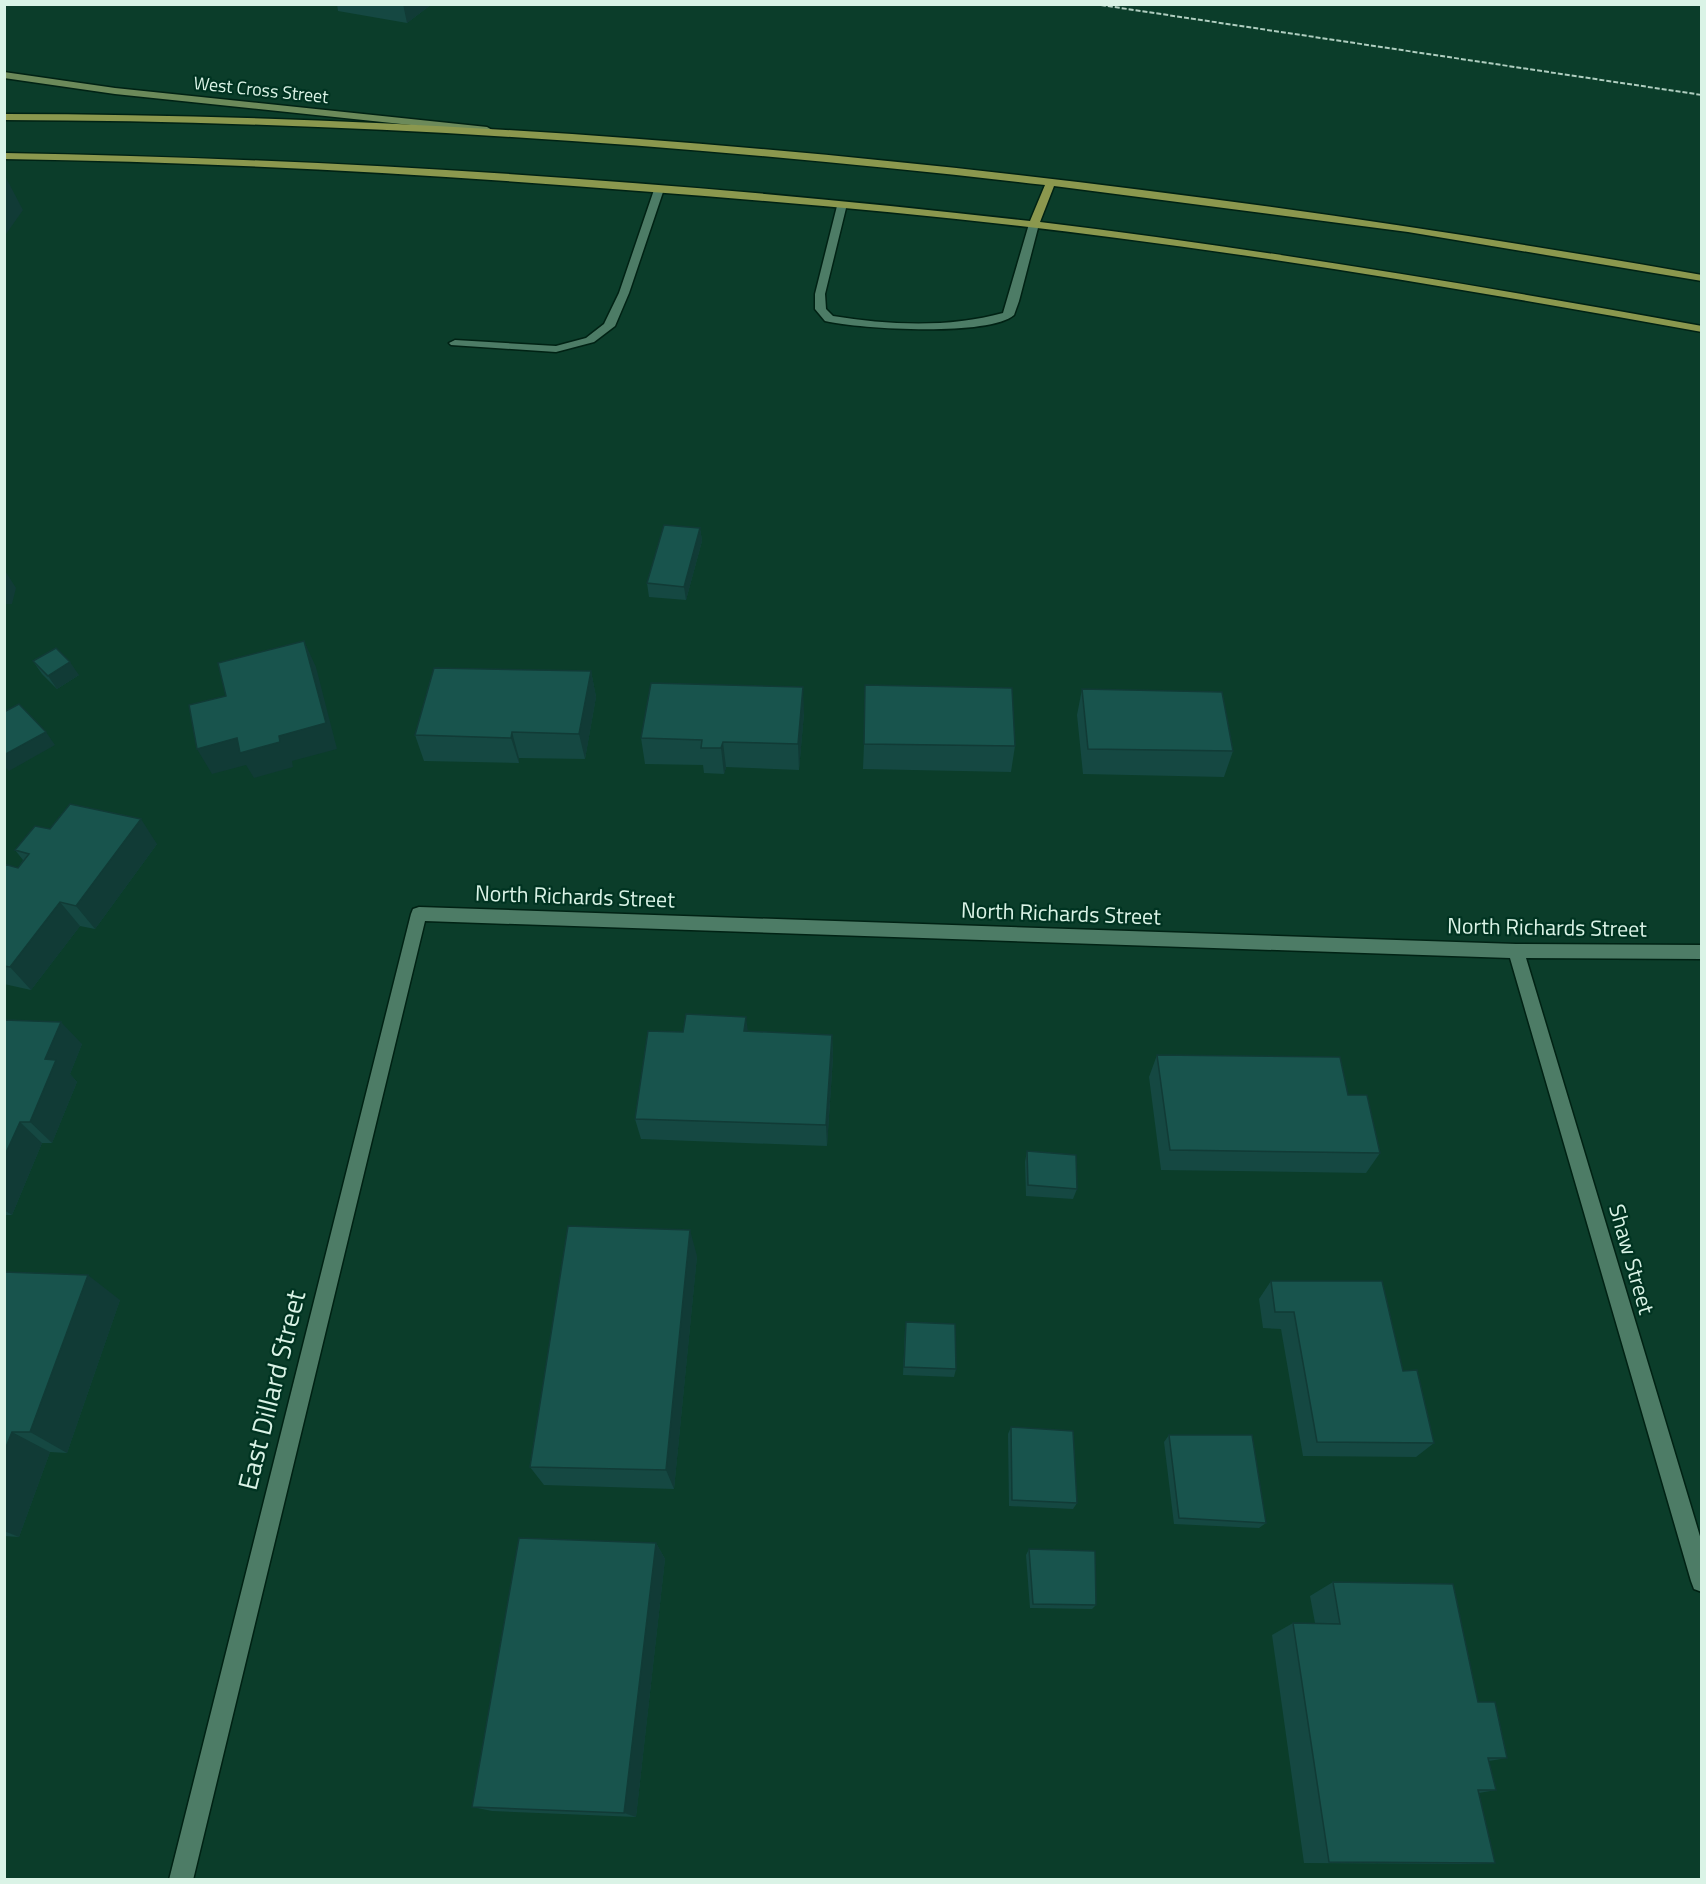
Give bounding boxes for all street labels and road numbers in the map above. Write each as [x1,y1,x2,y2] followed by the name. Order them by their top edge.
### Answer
[192,69,331,110] street label: West Cross Street
[475,876,676,916] street label: North Richards Street
[961,893,1162,933] street label: North Richards Street
[1447,908,1648,946] street label: North Richards Street
[1600,1200,1664,1318] street label: Shaw Street
[226,1285,315,1494] street label: East Dillard Street

